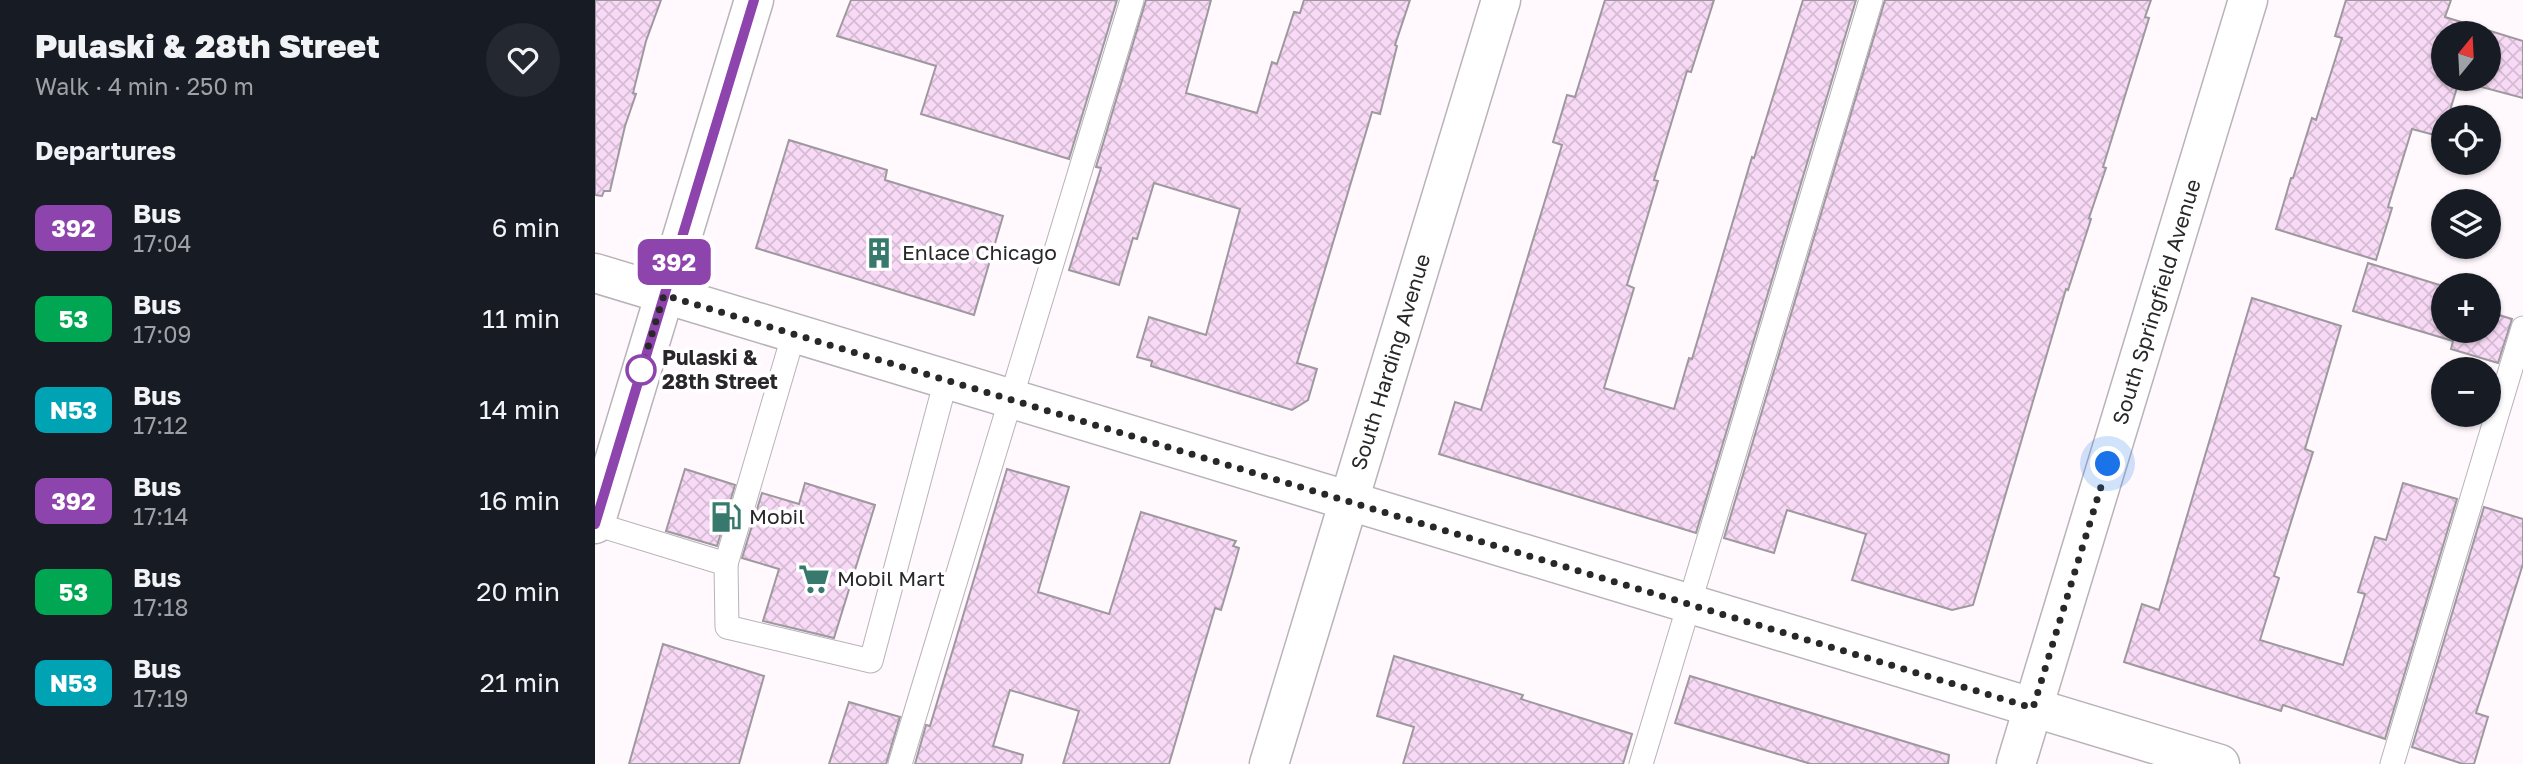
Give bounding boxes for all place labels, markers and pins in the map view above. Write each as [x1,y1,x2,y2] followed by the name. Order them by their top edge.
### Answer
[862,236,896,270] building icon: Enlace Chicago
[902,239,1057,265] place label: Enlace Chicago
[662,344,778,394] place label: Pulaski & 28th Street
[626,355,656,385] marker: Pulaski & 28th Street
[709,500,743,534] fuel station icon: Mobil
[749,503,805,529] place label: Mobil
[797,562,831,596] supermarket icon: Mobil Mart
[837,565,945,591] place label: Mobil Mart

